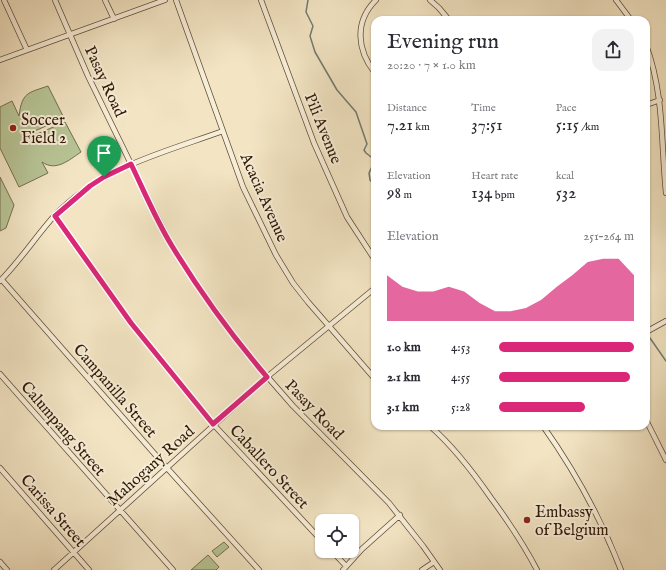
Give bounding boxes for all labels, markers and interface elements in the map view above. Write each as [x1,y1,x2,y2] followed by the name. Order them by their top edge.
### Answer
[387,28,499,56] text: Evening run
[592,29,634,71] button: share
[79,43,130,121] street label: Pasay Road
[387,57,476,74] text: 20:20 · 7 × 1.0 km
[299,90,345,167] street label: Pili Avenue
[387,101,427,115] text: Distance
[471,101,496,115] text: Time
[556,101,576,115] text: Pace
[21,111,67,149] place label: Soccer Field 2
[387,115,413,136] text: 7.21
[471,115,503,136] text: 37:51
[556,115,579,136] text: 5:15
[413,120,430,134] text: km
[579,120,599,134] text: /km
[8,123,18,133] marker: Soccer Field 2
[87,136,121,177] pin
[93,142,115,164] icon: arrive
[234,149,292,245] street label: Acacia Avenue
[387,169,431,183] text: Elevation
[471,169,518,183] text: Heart rate
[556,169,574,183] text: kcal
[387,183,401,204] text: 98
[471,183,492,204] text: 134
[556,183,576,204] text: 532
[401,188,412,202] text: m
[492,188,515,202] text: bpm
[387,228,439,245] text: Elevation
[583,228,634,245] text: 251–264 m
[387,339,421,356] text: 1.0 km
[451,339,470,356] text: 4:53
[68,340,161,443] street label: Campanilla Street
[387,369,421,386] text: 2.1 km
[451,369,470,386] text: 4:55
[280,376,347,445] street label: Pasay Road
[16,378,110,481] street label: Calumpang Street
[387,399,419,416] text: 3.1 km
[451,399,470,416] text: 5:28
[225,421,313,514] street label: Caballero Street
[104,422,199,511] street label: Mahogany Road
[15,471,90,552] street label: Carissa Street
[535,503,609,541] place label: Embassy of Belgium
[315,514,359,558] map controls
[315,514,359,558] button: locate
[522,515,532,525] marker: Embassy of Belgium

